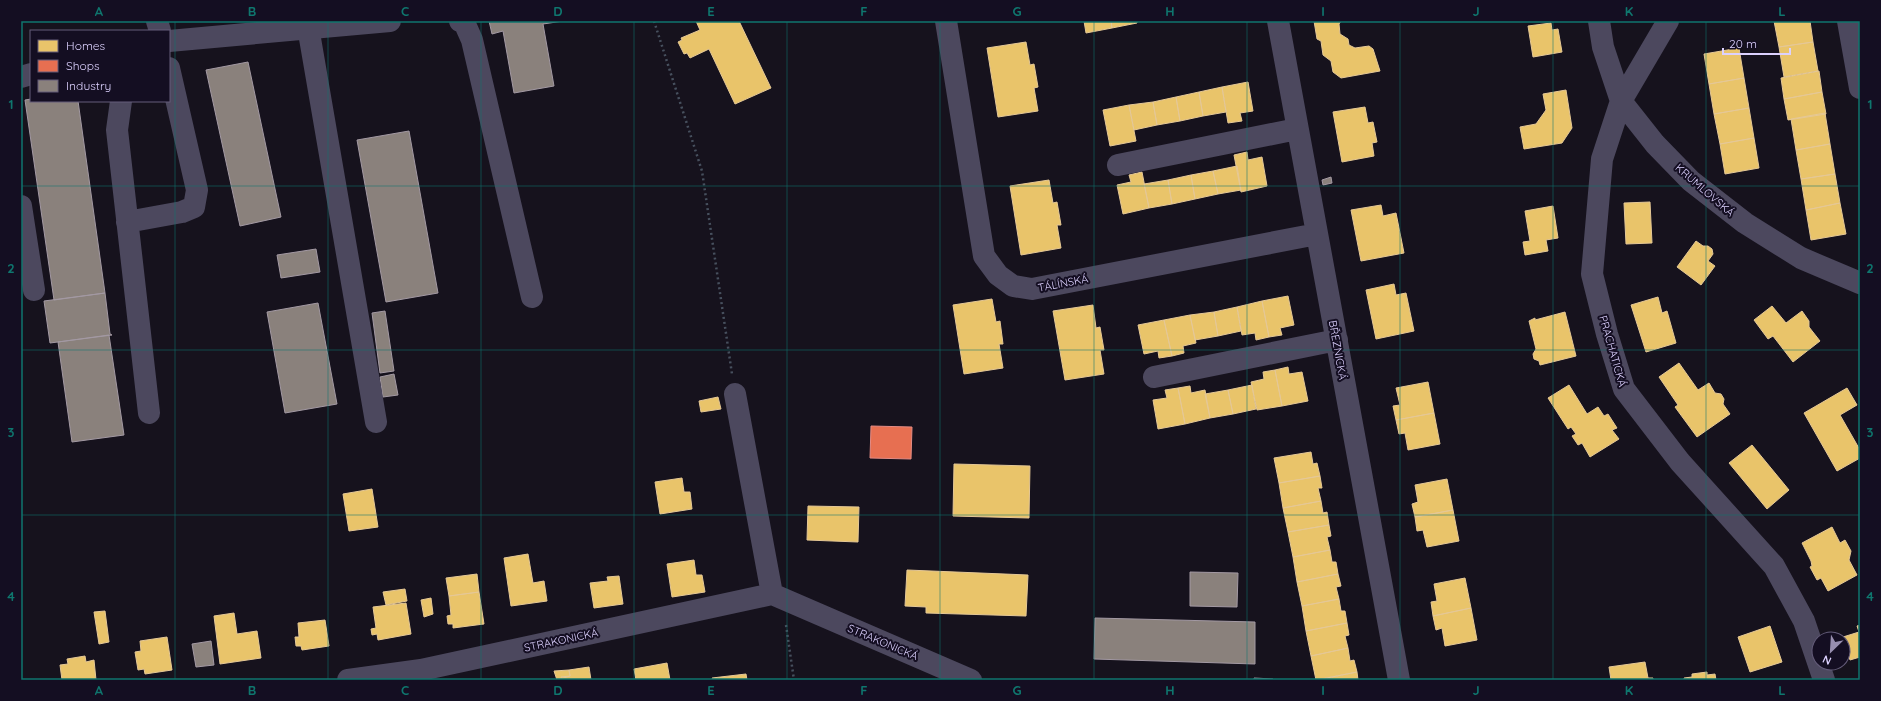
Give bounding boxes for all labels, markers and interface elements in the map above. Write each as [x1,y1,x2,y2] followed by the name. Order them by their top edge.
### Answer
[95,3,104,19] text: A
[248,3,256,19] text: B
[401,3,409,19] text: C
[553,3,563,19] text: D
[707,3,715,19] text: E
[860,3,868,19] text: F
[1012,3,1022,19] text: G
[1165,3,1175,19] text: H
[1321,3,1325,19] text: I
[1472,3,1480,19] text: J
[1625,3,1634,19] text: K
[1778,3,1786,19] text: L
[30,30,170,102] legend
[1723,30,1790,56] scale bar
[1729,36,1757,51] text: 20 m
[66,38,106,53] text: Homes
[66,58,100,73] text: Shops
[66,78,111,93] text: Industry
[8,96,14,112] text: 1
[1867,96,1873,112] text: 1
[1673,161,1737,219] street label: KRUMLOVSKÁ
[7,260,15,276] text: 2
[1866,260,1874,276] text: 2
[1037,271,1089,295] street label: TÁLÍNSKÁ
[1596,314,1630,388] street label: PRACHATICKÁ
[1326,319,1350,381] street label: BŘEZNICKÁ
[8,424,15,440] text: 3
[1867,424,1874,440] text: 3
[7,588,15,604] text: 4
[1866,588,1874,604] text: 4
[846,621,920,663] street label: STRAKONICKÁ
[523,625,599,655] street label: STRAKONICKÁ
[1811,631,1851,671] north arrow
[1820,652,1833,668] text: N
[95,682,104,698] text: A
[248,682,256,698] text: B
[401,682,409,698] text: C
[553,682,563,698] text: D
[707,682,715,698] text: E
[860,682,868,698] text: F
[1012,682,1022,698] text: G
[1165,682,1175,698] text: H
[1321,682,1325,698] text: I
[1472,682,1480,698] text: J
[1625,682,1634,698] text: K
[1778,682,1786,698] text: L

